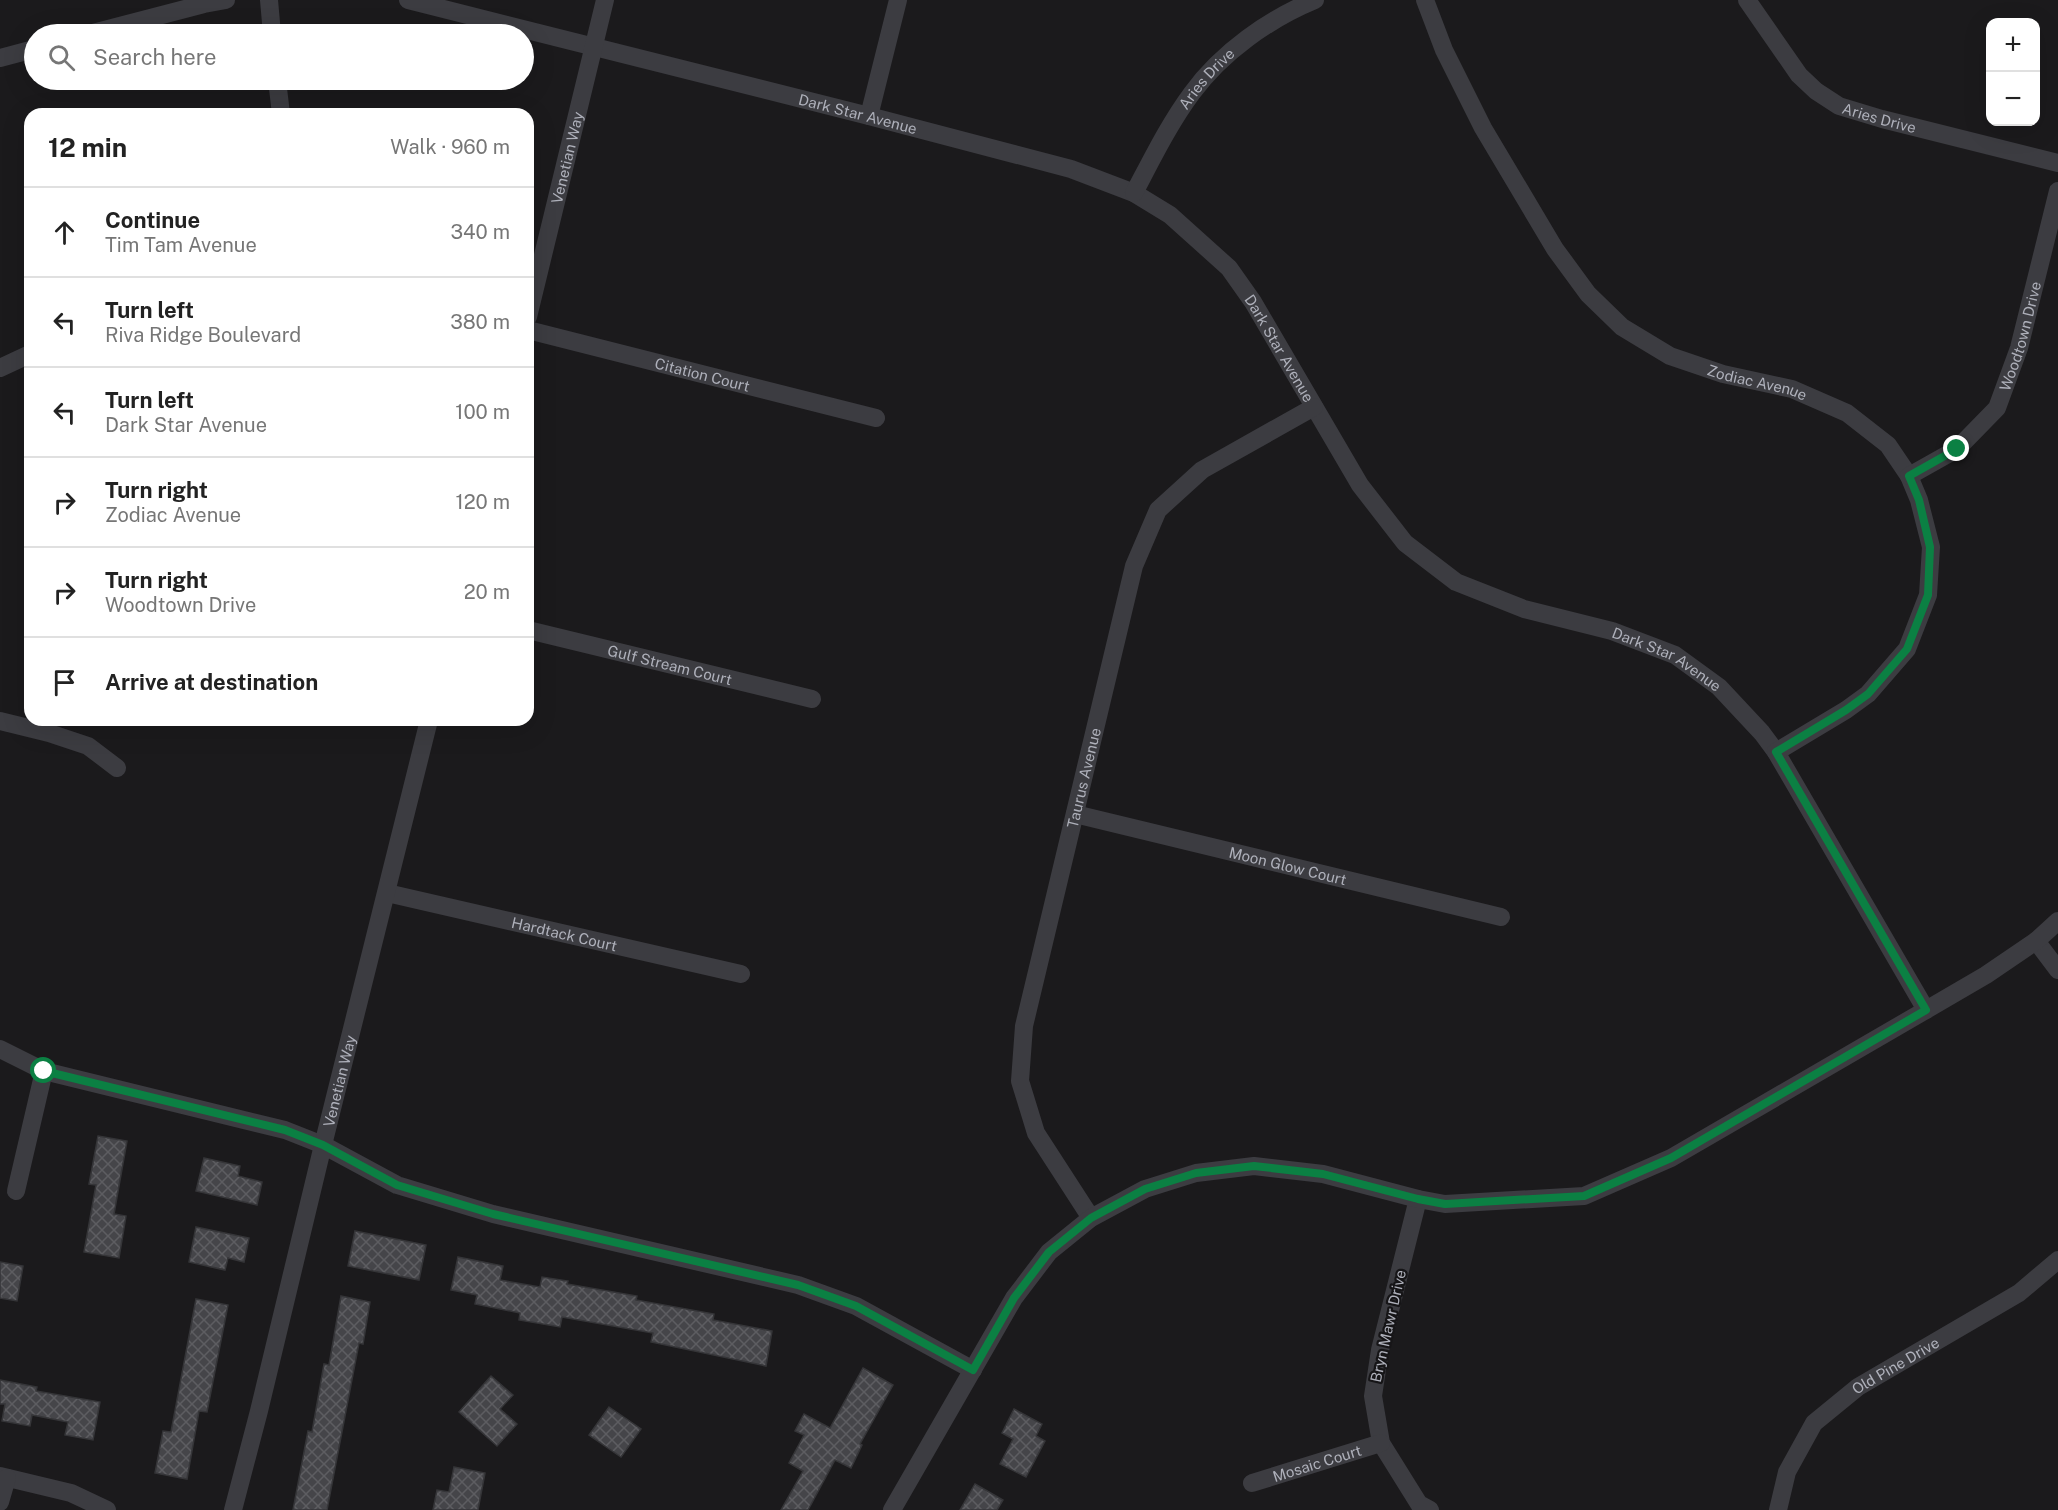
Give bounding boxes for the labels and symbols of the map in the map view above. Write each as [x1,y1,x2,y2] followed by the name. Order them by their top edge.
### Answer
[1175,44,1237,112] street label: Aries Drive
[797,90,919,137] street label: Dark Star Avenue
[1840,99,1918,136] street label: Aries Drive
[547,110,586,205] street label: Venetian Way
[1996,279,2044,393] street label: Woodtown Drive
[1242,291,1318,405] street label: Dark Star Avenue
[653,354,752,394] street label: Citation Court
[1705,361,1810,403] street label: Zodiac Avenue
[1943,435,1969,461] route end
[1610,623,1725,694] street label: Dark Star Avenue
[606,641,734,688] street label: Gulf Stream Court
[1063,726,1104,830] street label: Taurus Avenue
[1227,843,1349,888] street label: Moon Glow Court
[510,913,619,954] street label: Hardtack Court
[319,1033,359,1129] street label: Venetian Way
[30,1057,56,1083] route start
[1367,1268,1409,1384] street label: Bryn Mawr Drive
[1848,1333,1942,1397] street label: Old Pine Drive
[1270,1441,1364,1485] street label: Mosaic Court

